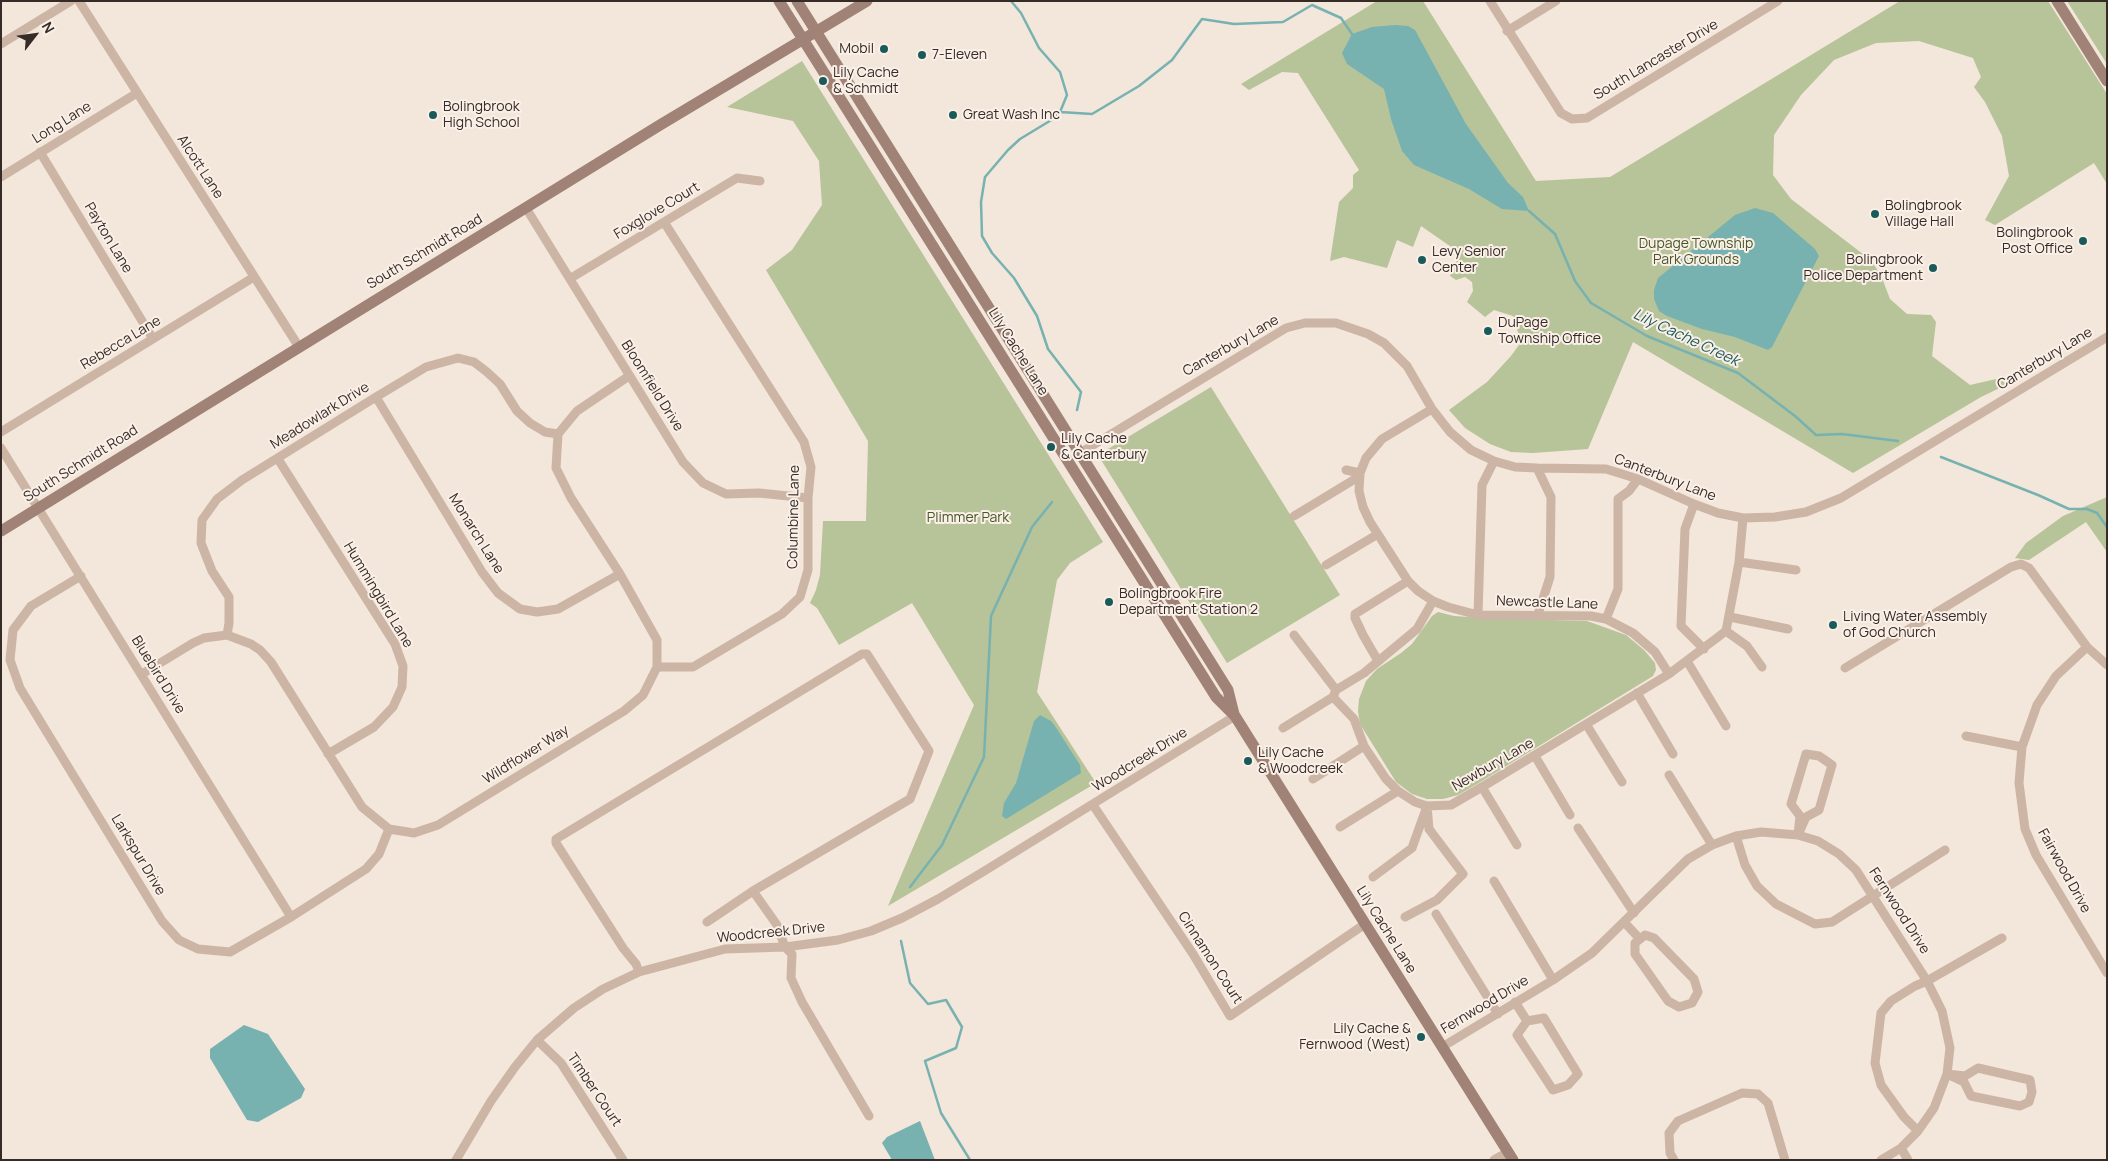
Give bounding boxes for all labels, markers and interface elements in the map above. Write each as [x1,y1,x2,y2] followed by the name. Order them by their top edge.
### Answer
[10,10,60,60] north arrow
[1591,16,1721,104] street label: South Lancaster Drive
[38,18,59,36] text: N
[839,41,874,57] place label: Mobil
[878,43,890,55] marker: Mobil
[932,47,987,63] place label: 7-Eleven
[916,49,928,61] marker: 7-Eleven
[833,65,899,98] place label: Lily Cache & Schmidt
[817,75,829,87] marker: Lily Cache & Schmidt
[29,98,95,148] street label: Long Lane
[443,99,520,132] place label: Bolingbrook High School
[963,107,1060,123] place label: Great Wash Inc
[427,109,439,121] marker: Bolingbrook High School
[947,109,959,121] marker: Great Wash Inc
[173,132,227,202] street label: Alcott Lane
[611,179,703,243] street label: Foxglove Court
[1885,198,1962,230] place label: Bolingbrook Village Hall
[80,200,136,276] street label: Payton Lane
[1869,208,1881,220] marker: Bolingbrook Village Hall
[364,211,486,293] street label: South Schmidt Road
[1996,225,2073,258] place label: Bolingbrook Post Office
[2077,235,2089,247] marker: Bolingbrook Post Office
[1639,236,1753,268] park label: Dupage Township Park Grounds
[1432,244,1506,276] place label: Levy Senior Center
[1803,252,1923,284] place label: Bolingbrook Police Department
[1416,254,1428,266] marker: Levy Senior Center
[1927,262,1939,274] marker: Bolingbrook Police Department
[984,305,1052,399] street label: Lily Cache Lane
[1630,306,1742,370] water label: Lily Cache Creek
[78,312,164,374] street label: Rebecca Lane
[1180,312,1282,380] street label: Canterbury Lane
[1498,315,1601,348] place label: DuPage Township Office
[1994,324,2096,394] street label: Canterbury Lane
[1482,325,1494,337] marker: DuPage Township Office
[617,337,687,435] street label: Bloomfield Drive
[268,379,372,453] street label: Meadowlark Drive
[21,422,141,506] street label: South Schmidt Road
[1061,431,1147,464] place label: Lily Cache & Canterbury
[1045,441,1057,453] marker: Lily Cache & Canterbury
[1612,451,1718,505] street label: Canterbury Lane
[785,465,803,569] street label: Columbine Lane
[445,491,507,577] street label: Monarch Lane
[927,510,1009,526] park label: Plimmer Park
[340,539,416,651] street label: Hummingbird Lane
[1119,586,1258,618] place label: Bolingbrook Fire Department Station 2
[1496,593,1598,613] street label: Newcastle Lane
[1103,596,1115,608] marker: Bolingbrook Fire Department Station 2
[1843,609,1987,642] place label: Living Water Assembly of God Church
[1827,619,1839,631] marker: Living Water Assembly of God Church
[127,633,189,717] street label: Bluebird Drive
[480,722,572,788] street label: Wildflower Way
[1089,724,1191,796] street label: Woodcreek Drive
[1449,735,1537,795] street label: Newbury Lane
[1258,745,1343,778] place label: Lily Cache & Woodcreek
[1242,755,1254,767] marker: Lily Cache & Woodcreek
[107,812,169,898] street label: Larkspur Drive
[2034,826,2094,916] street label: Fairwood Drive
[1865,865,1933,957] street label: Fernwood Drive
[1352,883,1420,977] street label: Lily Cache Lane
[1174,909,1246,1007] street label: Cinnamon Court
[716,919,826,947] street label: Woodcreek Drive
[1438,972,1532,1038] street label: Fernwood Drive
[1299,1021,1411,1054] place label: Lily Cache & Fernwood (West)
[1415,1031,1427,1043] marker: Lily Cache & Fernwood (West)
[563,1050,625,1130] street label: Timber Court

